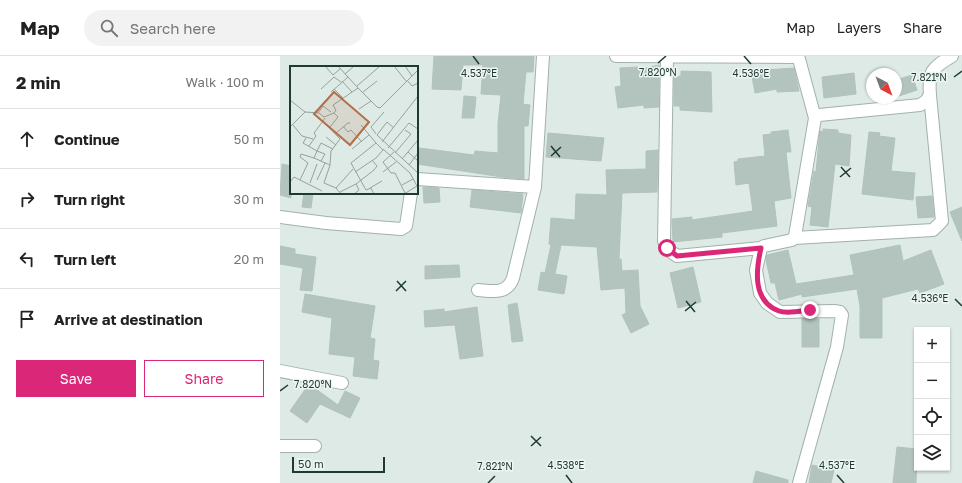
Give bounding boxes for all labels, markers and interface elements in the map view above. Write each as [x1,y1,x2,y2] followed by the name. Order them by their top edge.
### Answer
[84,10,364,46] search box
[20,16,60,39] text: Map
[98,17,120,39] icon: search
[130,19,216,37] text: Search here
[786,19,815,36] text: Map
[837,19,881,36] text: Layers
[903,19,942,36] text: Share
[290,66,418,194] inset map
[639,66,677,78] text: 7.820°N
[461,67,497,79] text: 4.537°E
[733,67,769,79] text: 4.536°E
[866,68,902,104] north arrow
[911,71,947,83] text: 7.821°N
[16,72,60,93] text: 2 min
[186,74,264,90] text: Walk · 100 m
[16,128,38,150] icon: ahead
[54,130,120,148] text: Continue
[234,131,264,147] text: 50 m
[16,188,38,210] icon: right
[54,190,125,208] text: Turn right
[234,191,264,207] text: 30 m
[658,239,676,257] route start
[16,248,38,270] icon: left
[54,250,116,268] text: Turn left
[234,251,264,267] text: 20 m
[912,292,948,304] text: 4.536°E
[801,301,819,319] route end
[16,308,38,330] icon: arrive
[54,310,203,328] text: Arrive at destination
[914,327,950,471] map controls
[914,327,950,363] button: +
[16,360,136,397] button: Save
[144,360,264,397] button: Share
[914,363,950,399] button: −
[294,378,332,390] text: 7.820°N
[914,399,950,435] button: locate
[914,435,950,471] button: layers
[292,455,385,474] scale bar
[298,457,324,470] text: 50 m
[548,459,584,471] text: 4.538°E
[819,459,855,471] text: 4.537°E
[477,460,513,472] text: 7.821°N

